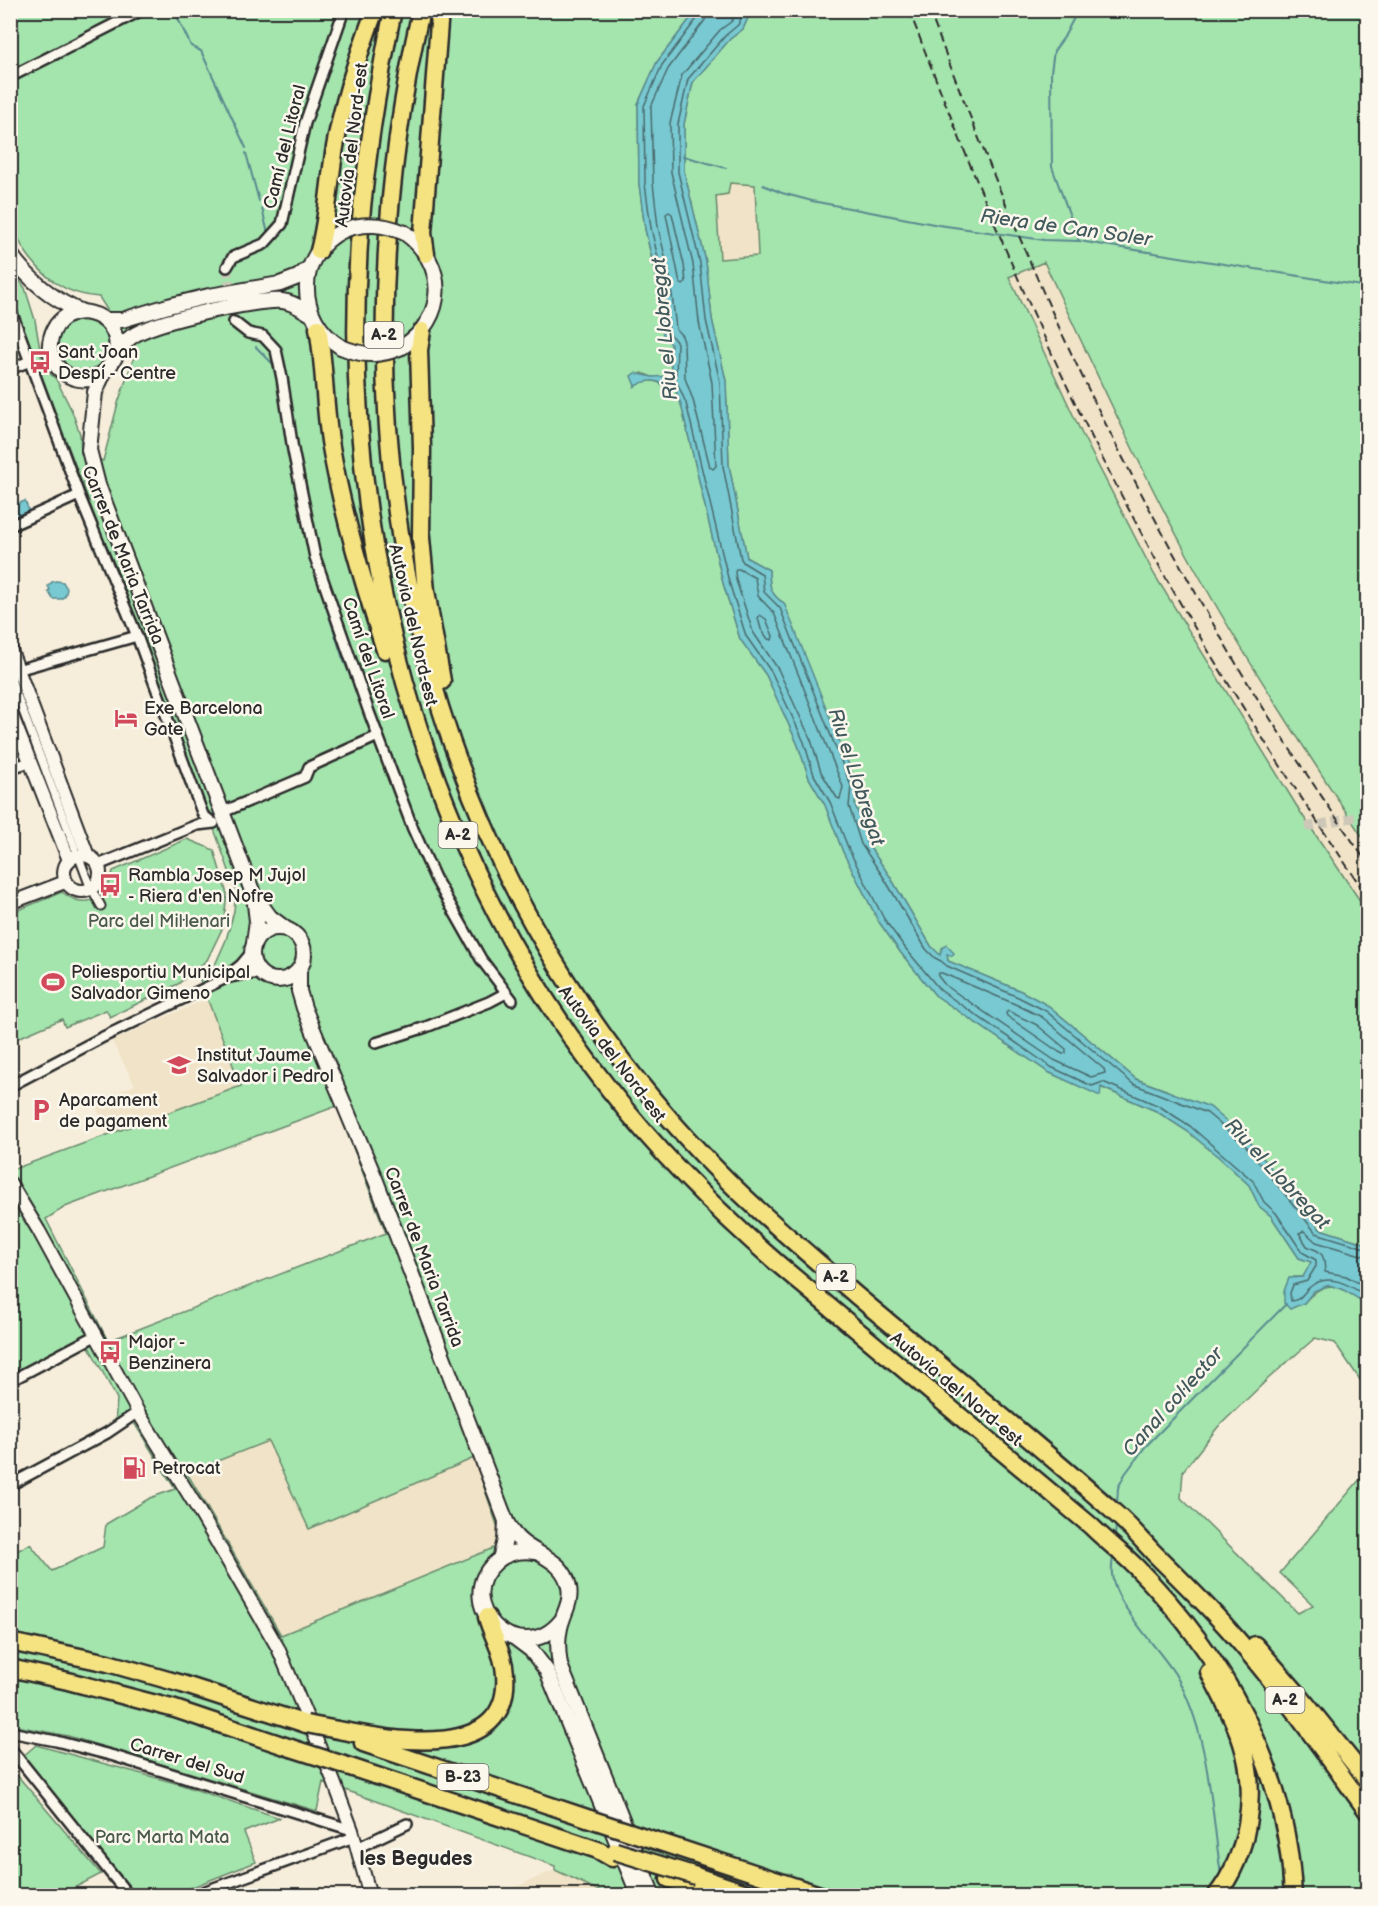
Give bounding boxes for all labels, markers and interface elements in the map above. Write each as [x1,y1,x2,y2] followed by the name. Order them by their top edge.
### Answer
[331,61,373,228] street label: Autovia del Nord-est
[259,83,311,211] street label: Camí del Litoral
[979,204,1155,252] water label: Riera de Can Soler
[647,256,683,401] water label: Riu el Llobregat
[364,322,404,348] road number: A-2
[58,342,176,384] place label: Sant Joan Despí - Centre
[27,349,53,375] bus stop icon: Sant Joan Despí - Centre
[77,462,169,648] street label: Carrer de Maria Tarrida
[384,542,442,709] street label: Autovia del Nord-est
[337,595,399,721] street label: Camí del Litoral
[144,698,263,740] place label: Exe Barcelona Gate
[113,705,139,731] hotel icon: Exe Barcelona Gate
[822,705,890,850] water label: Riu el Llobregat
[438,822,478,848] road number: A-2
[128,865,306,907] place label: Rambla Josep M Jujol - Riera d'en Nofre
[97,872,123,898] bus stop icon: Rambla Josep M Jujol - Riera d'en Nofre
[88,911,230,932] park label: Parc del Mil·lenari
[71,962,250,1004] place label: Poliesportiu Municipal Salvador Gimeno
[40,969,66,995] sports icon: Poliesportiu Municipal Salvador Gimeno
[554,982,671,1127] street label: Autovia del Nord-est
[197,1045,334,1087] place label: Institut Jaume Salvador i Pedrol
[166,1052,192,1078] school or university icon: Institut Jaume Salvador i Pedrol
[59,1090,168,1132] place label: Aparcament de pagament
[28,1097,54,1123] parking icon: Aparcament de pagament
[1219,1114,1335,1235] water label: Riu el Llobregat
[380,1164,468,1350] street label: Carrer de Maria Tarrida
[816,1264,856,1290] road number: A-2
[886,1328,1027,1451] street label: Autovia del Nord-est
[128,1332,211,1374] place label: Major - Benzinera
[97,1339,123,1365] bus stop icon: Major - Benzinera
[1118,1341,1230,1462] water label: Canal col·lector
[121,1455,147,1481] fuel station icon: Petrocat
[152,1458,221,1479] place label: Petrocat
[1266,1687,1304,1713] road number: A-2
[127,1734,247,1788] street label: Carrer del Sud
[438,1764,488,1790] road number: B-23
[95,1827,229,1848] park label: Parc Marta Mata
[360,1847,473,1871] district label: les Begudes

